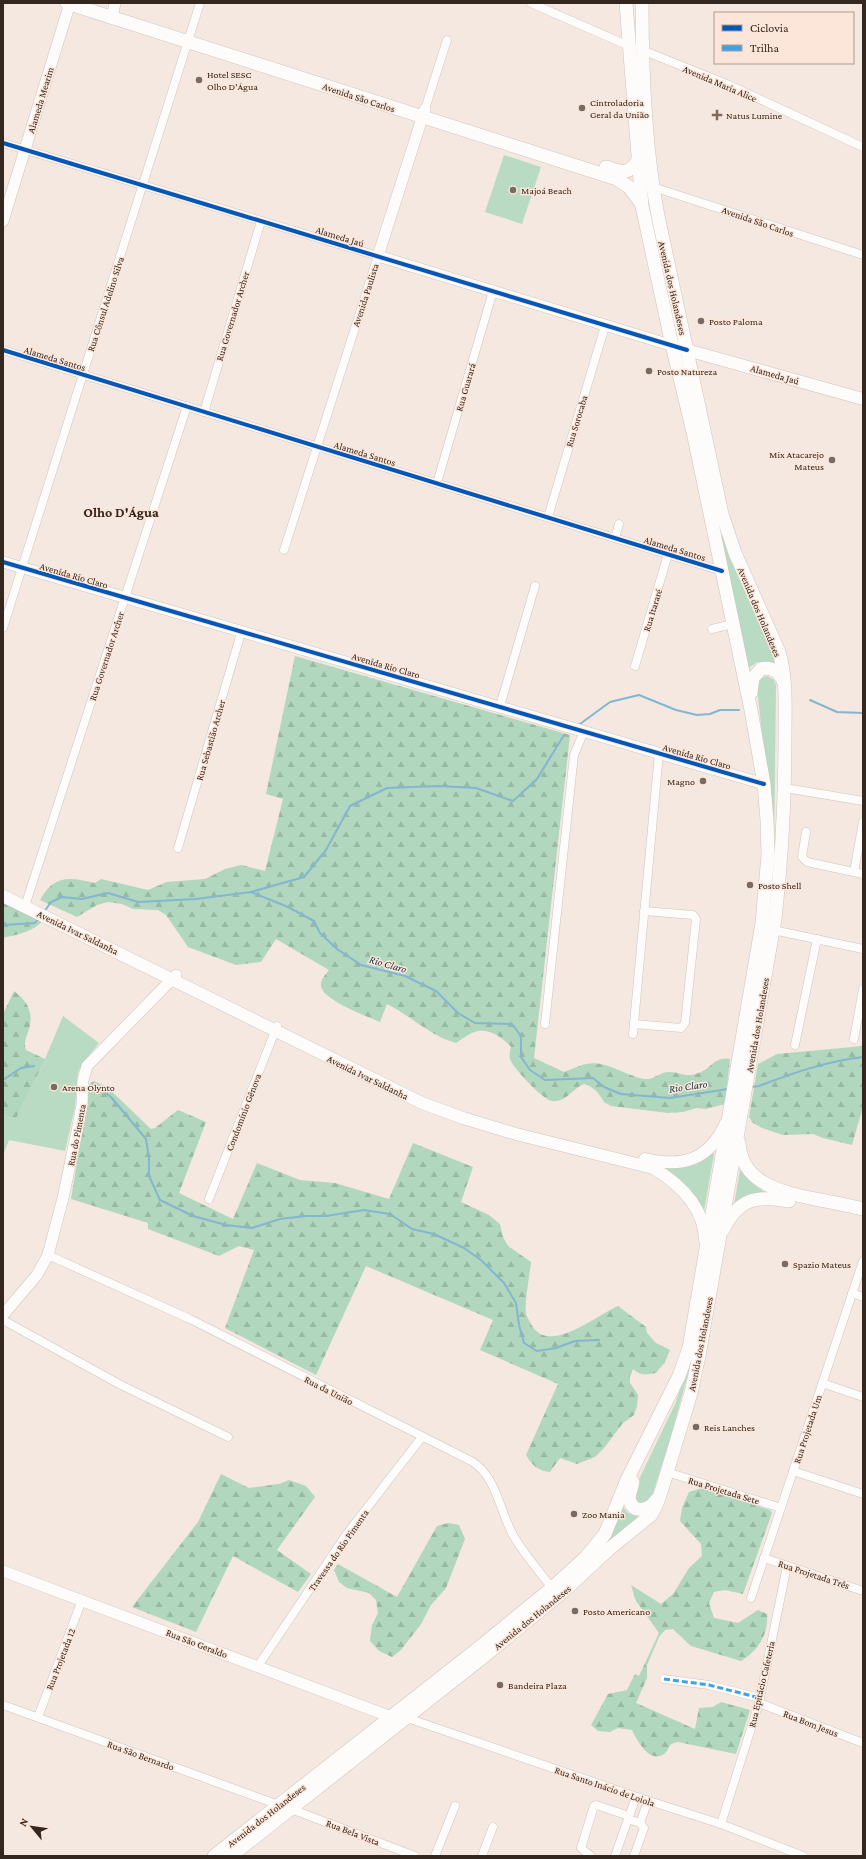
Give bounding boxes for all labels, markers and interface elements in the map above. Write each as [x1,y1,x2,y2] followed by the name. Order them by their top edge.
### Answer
[714,12,854,64] legend
[750,21,789,35] text: Ciclovia
[750,41,780,55] text: Trilha
[681,63,759,104] street label: Avenida Maria Alice
[25,66,56,135] street label: Alameda Mearim
[207,69,258,92] place label: Hotel SESC Olho D'Água
[194,75,204,85] marker: Hotel SESC Olho D'Água
[321,81,397,114] street label: Avenida São Carlos
[590,97,649,120] place label: Cintroladoria Geral da União
[577,103,587,113] marker: Cintroladoria Geral da União
[711,109,723,121] marker: Natus Lumine
[726,110,783,121] place label: Natus Lumine
[508,185,518,195] marker: Majoá Beach
[521,185,572,197] place label: Majoá Beach
[720,204,796,239] street label: Avenida São Carlos
[314,224,366,249] street label: Alameda Jaú
[656,240,689,336] street label: Avenida dos Holandeses
[85,255,126,353] street label: Rua Cônsul Adelino Silva
[350,262,381,328] street label: Avenida Paulista
[214,270,251,362] street label: Rua Governador Archer
[696,316,706,326] marker: Posto Paloma
[709,316,763,327] place label: Posto Paloma
[23,344,87,373] street label: Alameda Santos
[453,361,478,412] street label: Rua Guarará
[749,362,801,387] street label: Alameda Jaú
[644,366,654,376] marker: Posto Natureza
[657,366,718,377] place label: Posto Natureza
[563,394,590,448] street label: Rua Sorocaba
[333,439,397,468] street label: Alameda Santos
[769,449,824,472] place label: Mix Atacarejo Mateus
[827,455,837,465] marker: Mix Atacarejo Mateus
[83,504,159,520] district label: Olho D'Água
[643,534,707,563] street label: Alameda Santos
[38,560,109,591] street label: Avenida Rio Claro
[736,566,783,659] street label: Avenida dos Holandeses
[641,587,664,633] street label: Rua Itararé
[87,610,126,702] street label: Rua Governador Archer
[350,650,421,681] street label: Avenida Rio Claro
[194,698,227,782] street label: Rua Sebastião Archer
[661,741,732,772] street label: Avenida Rio Claro
[667,776,695,787] place label: Magno
[698,776,708,786] marker: Magno
[745,880,755,890] marker: Posto Shell
[758,880,802,891] place label: Posto Shell
[35,908,121,957] street label: Avenida Ivar Saldanha
[368,953,408,975] water label: Rio Claro
[744,977,771,1073] street label: Avenida dos Holandeses
[325,1053,411,1102] street label: Avenida Ivar Saldanha
[224,1072,263,1152] street label: Condomínio Gênova
[668,1077,708,1095] water label: Rio Claro
[49,1082,59,1092] marker: Arena Olynto
[62,1082,115,1093] place label: Arena Olynto
[65,1103,88,1167] street label: Rua do Pimenta
[780,1259,790,1269] marker: Spazio Mateus
[793,1259,851,1270] place label: Spazio Mateus
[686,1296,715,1392] street label: Avenida dos Holandeses
[303,1374,355,1407] street label: Rua da União
[791,1393,825,1465] street label: Rua Projetada Um
[691,1422,701,1432] marker: Reis Lanches
[704,1422,755,1433] place label: Reis Lanches
[687,1474,761,1508] street label: Rua Projetada Sete
[306,1507,371,1593] street label: Travessa do Rio Pimenta
[569,1509,579,1519] marker: Zoo Mania
[582,1509,625,1520] place label: Zoo Mania
[777,1558,851,1592] street label: Rua Projetada Três
[491,1583,573,1652] street label: Avenida dos Holandeses
[570,1606,580,1616] marker: Posto Americano
[583,1606,650,1617] place label: Posto Americano
[44,1627,78,1692] street label: Rua Projetada 12
[165,1627,229,1660] street label: Rua São Geraldo
[746,1640,777,1728] street label: Rua Epitácio Cafeteria
[495,1680,505,1690] marker: Bandeira Plaza
[508,1680,567,1691] place label: Bandeira Plaza
[782,1708,840,1739] street label: Rua Bom Jesus
[106,1738,176,1773] street label: Rua São Bernardo
[553,1764,657,1809] street label: Rua Santo Inácio de Loiola
[225,1781,308,1849] street label: Avenida dos Holandeses
[12,1807,52,1847] north arrow
[16,1816,31,1828] text: N
[325,1817,381,1848] street label: Rua Bela Vista

